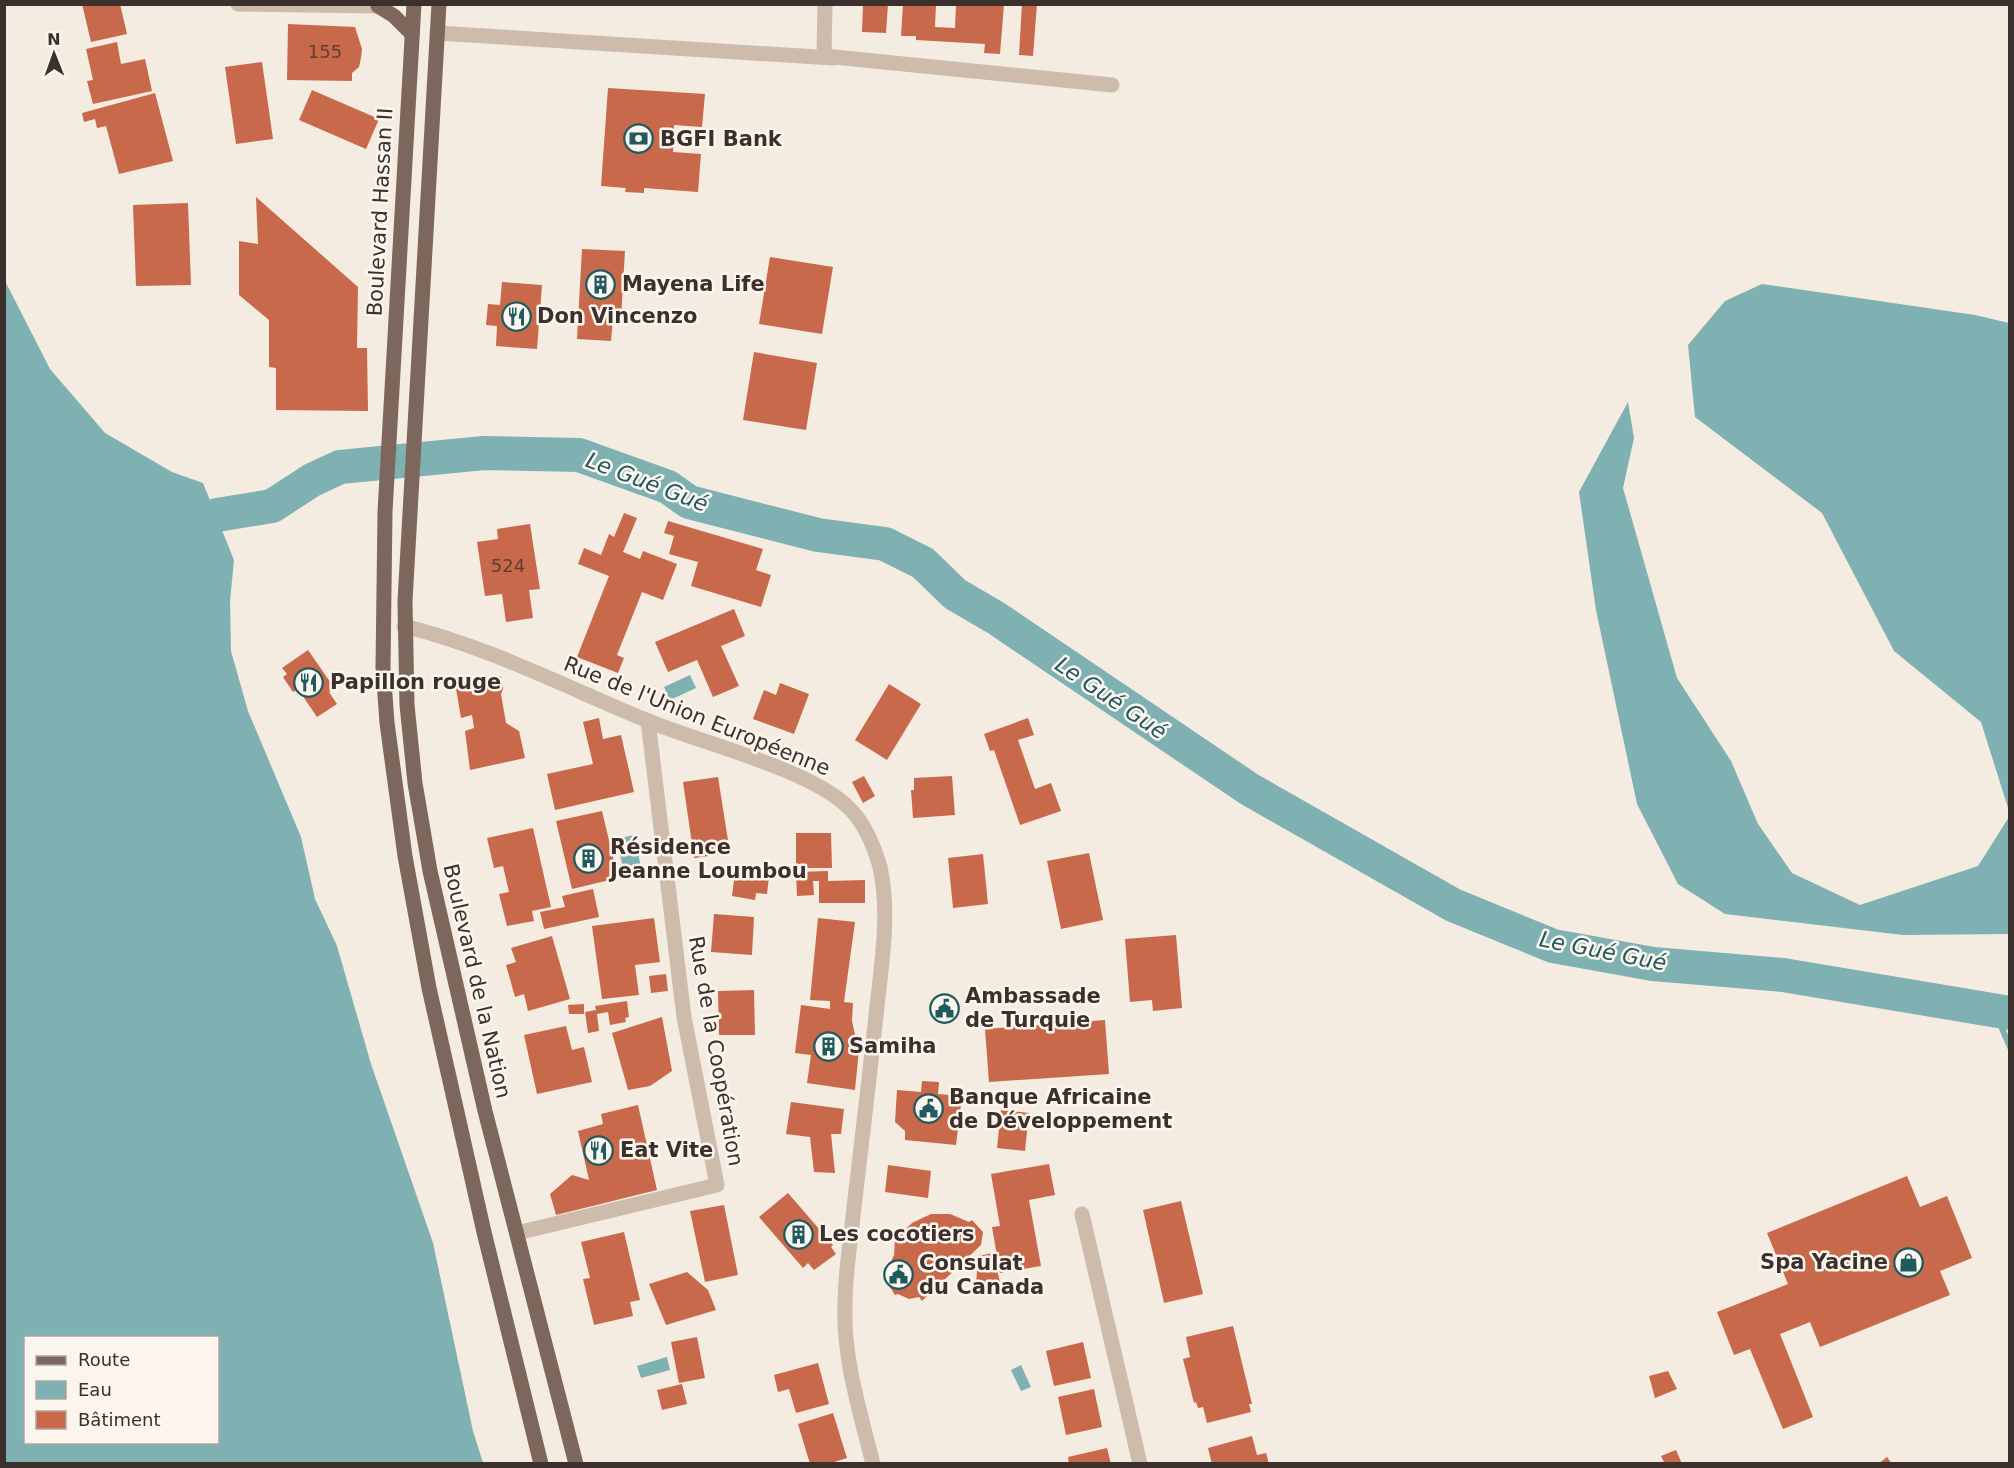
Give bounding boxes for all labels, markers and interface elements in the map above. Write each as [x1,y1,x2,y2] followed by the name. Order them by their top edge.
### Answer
[24,24,84,84] north arrow
[47,30,61,49] text: N
[308,41,342,62] house number: 155
[363,107,397,317] street label: Boulevard Hassan II
[623,123,655,155] bank icon: BGFI Bank
[660,127,783,151] place label: BGFI Bank
[585,268,617,300] building icon: Mayena Life
[622,272,765,296] place label: Mayena Life
[500,300,532,332] restaurant icon: Don Vincenzo
[537,304,697,328] place label: Don Vincenzo
[582,447,712,517] water label: Le Gué Gué
[491,555,525,576] house number: 524
[560,652,834,780] street label: Rue de l'Union Européenne
[1051,652,1171,744] water label: Le Gué Gué
[293,666,325,698] restaurant icon: Papillon rouge
[330,670,501,694] place label: Papillon rouge
[608,835,807,883] place label: Résidence Jeanne Loumbou
[573,843,605,875] building icon: Résidence Jeanne Loumbou
[438,861,516,1101] street label: Boulevard de la Nation
[1537,926,1669,976] water label: Le Gué Gué
[684,934,748,1168] street label: Rue de la Coopération
[965,984,1101,1032] place label: Ambassade de Turquie
[928,992,960,1024] public building icon: Ambassade de Turquie
[812,1030,844,1062] building icon: Samiha
[849,1034,937,1058] place label: Samiha
[949,1085,1172,1133] place label: Banque Africaine de Développement
[912,1093,944,1125] public building icon: Banque Africaine de Développement
[583,1134,615,1166] restaurant icon: Eat Vite
[620,1138,713,1162] place label: Eat Vite
[782,1218,814,1250] building icon: Les cocotiers
[819,1222,975,1246] place label: Les cocotiers
[1893,1246,1925,1278] shop icon: Spa Yacine
[1760,1250,1888,1274] place label: Spa Yacine
[919,1251,1044,1299] place label: Consulat du Canada
[882,1259,914,1291] public building icon: Consulat du Canada
[24,1336,219,1444] legend
[78,1349,130,1370] text: Route
[78,1379,112,1400] text: Eau
[78,1409,161,1430] text: Bâtiment

